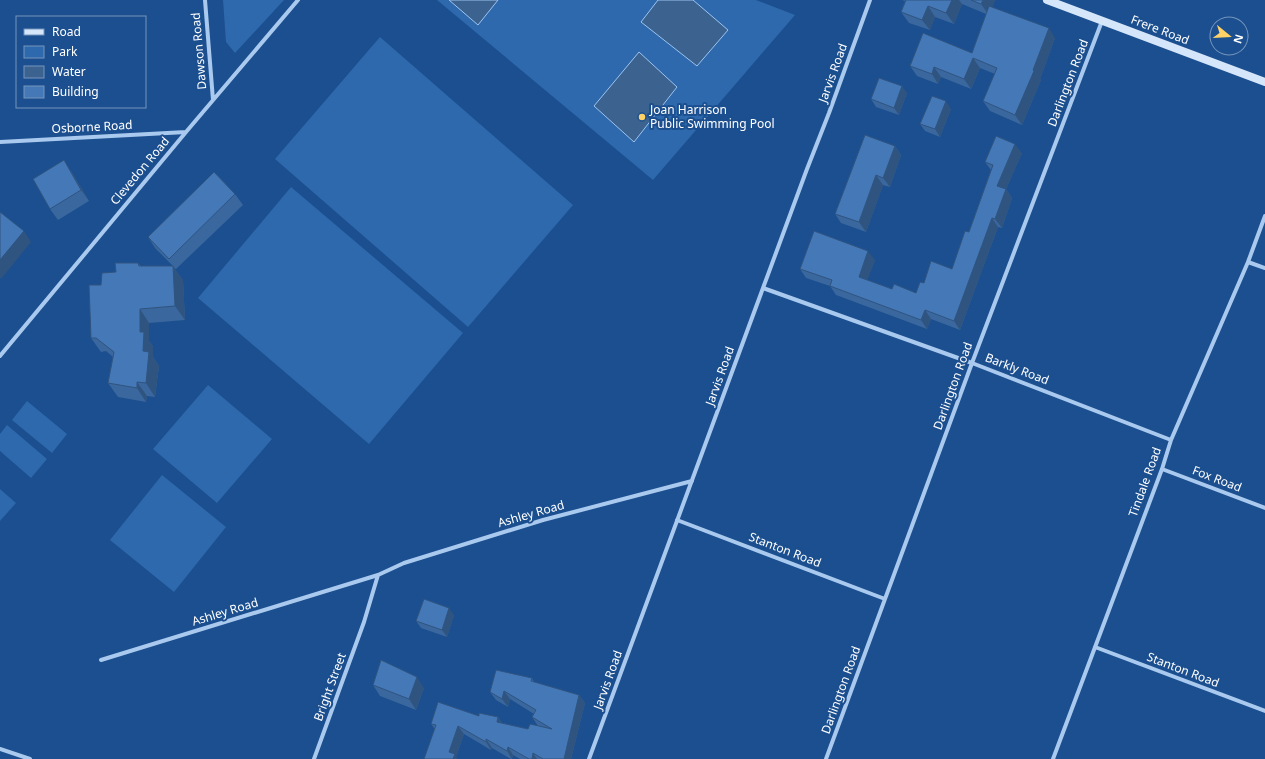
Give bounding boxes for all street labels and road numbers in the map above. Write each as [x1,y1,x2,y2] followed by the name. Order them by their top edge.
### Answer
[1129,11,1192,48] street label: Frere Road
[187,12,210,90] street label: Dawson Road
[1043,37,1092,129] street label: Darlington Road
[814,41,851,106] street label: Jarvis Road
[51,116,133,137] street label: Osborne Road
[106,133,173,208] street label: Clevedon Road
[929,340,976,432] street label: Darlington Road
[701,344,738,409] street label: Jarvis Road
[983,349,1052,388] street label: Barkly Road
[1124,445,1165,519] street label: Tindale Road
[1190,461,1244,496] street label: Fox Road
[496,496,566,531] street label: Ashley Road
[747,528,824,571] street label: Stanton Road
[190,593,260,630] street label: Ashley Road
[817,644,864,736] street label: Darlington Road
[589,648,626,713] street label: Jarvis Road
[1145,648,1222,691] street label: Stanton Road
[309,650,350,723] street label: Bright Street

